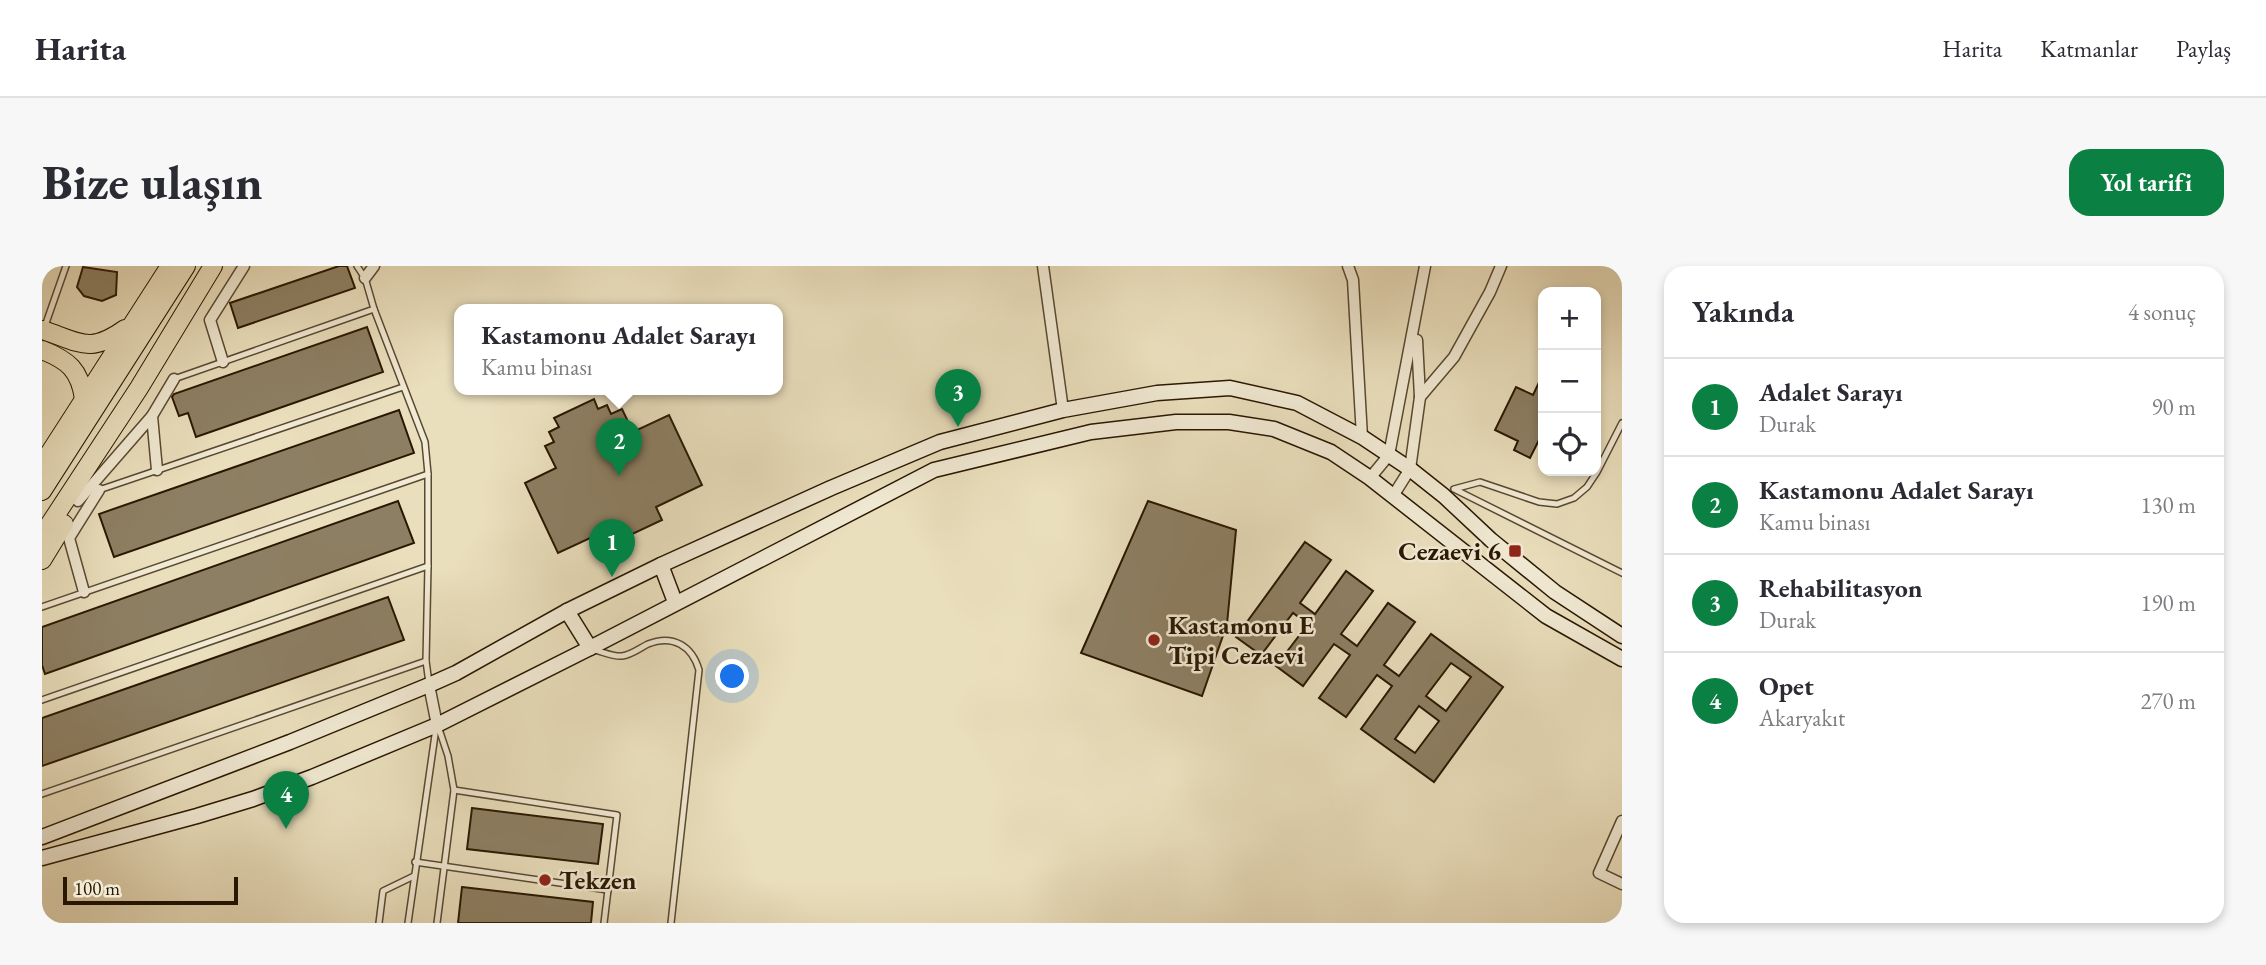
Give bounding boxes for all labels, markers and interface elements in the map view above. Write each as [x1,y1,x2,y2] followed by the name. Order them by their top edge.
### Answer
[35,27,126,70] text: Harita
[1942,33,2002,64] text: Harita
[2040,33,2138,64] text: Katmanlar
[2176,33,2231,64] text: Paylaş
[2069,149,2224,216] button: Yol tarifi
[42,150,263,214] text: Bize ulaşın
[1538,287,1601,476] map controls
[1538,287,1601,350] button: +
[1692,292,1794,331] text: Yakında
[2128,297,2196,327] text: 4 sonuç
[454,304,783,395] popup
[481,318,756,352] text: Kastamonu Adalet Sarayı
[1538,350,1601,413] button: −
[481,352,592,382] text: Kamu binası
[935,369,981,427] pin: 3
[1759,375,1903,409] text: Adalet Sarayı
[1709,392,1721,422] text: 1
[2151,392,2196,422] text: 90 m
[1759,409,1816,439] text: Durak
[1538,413,1601,476] button: locate
[596,418,642,476] pin: 2
[1759,473,2034,507] text: Kastamonu Adalet Sarayı
[1709,490,1721,520] text: 2
[2140,490,2196,520] text: 130 m
[1759,507,1870,537] text: Kamu binası
[589,519,635,577] pin: 1
[1398,534,1501,568] place label: Cezaevi 6
[1507,543,1523,559] marker: Cezaevi 6
[1759,571,1923,605] text: Rehabilitasyon
[1709,588,1721,618] text: 3
[2140,588,2196,618] text: 190 m
[1759,605,1816,635] text: Durak
[1168,608,1314,672] place label: Kastamonu E Tipi Cezaevi
[1146,632,1162,648] marker: Kastamonu E Tipi Cezaevi
[715,659,749,693] your location
[1759,669,1814,703] text: Opet
[1709,686,1721,716] text: 4
[2140,686,2196,716] text: 270 m
[1759,703,1845,733] text: Akaryakıt
[263,771,309,829] pin: 4
[559,863,637,897] place label: Tekzen
[537,872,553,888] marker: Tekzen
[63,874,238,906] scale bar
[74,876,120,901] text: 100 m

